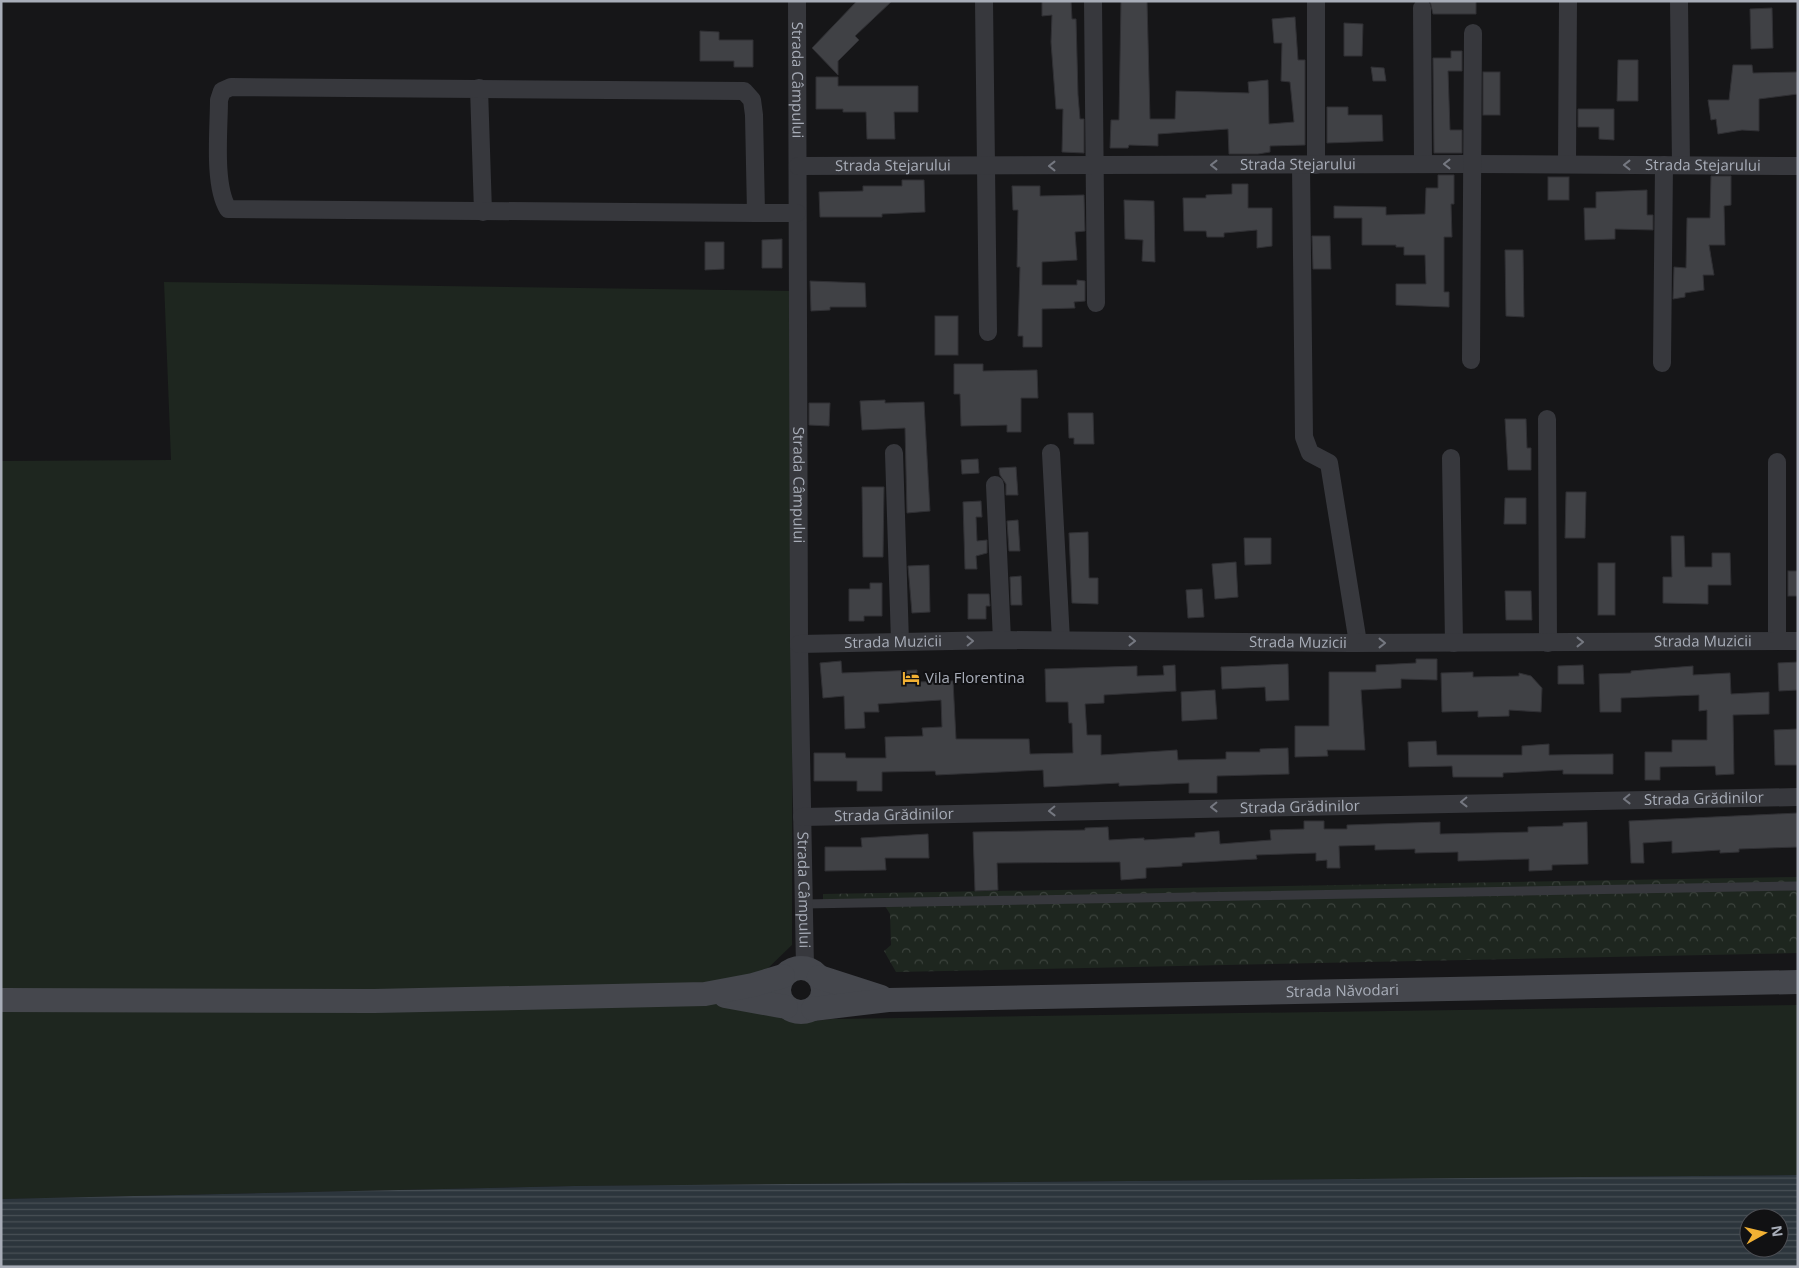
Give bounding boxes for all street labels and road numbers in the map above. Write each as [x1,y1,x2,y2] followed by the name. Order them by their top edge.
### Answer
[788,22,808,138] street label: Strada Câmpului
[1240,153,1356,174] street label: Strada Stejarului
[1645,154,1761,175] street label: Strada Stejarului
[835,155,951,175] street label: Strada Stejarului
[789,427,810,543] street label: Strada Câmpului
[844,630,942,652] street label: Strada Muzicii
[1654,630,1752,651] street label: Strada Muzicii
[1249,631,1347,652] street label: Strada Muzicii
[1644,787,1764,809] street label: Strada Grădinilor
[1240,795,1360,817] street label: Strada Grădinilor
[834,803,954,825] street label: Strada Grădinilor
[793,832,816,948] street label: Strada Câmpului
[1286,979,1399,1001] street label: Strada Năvodari

